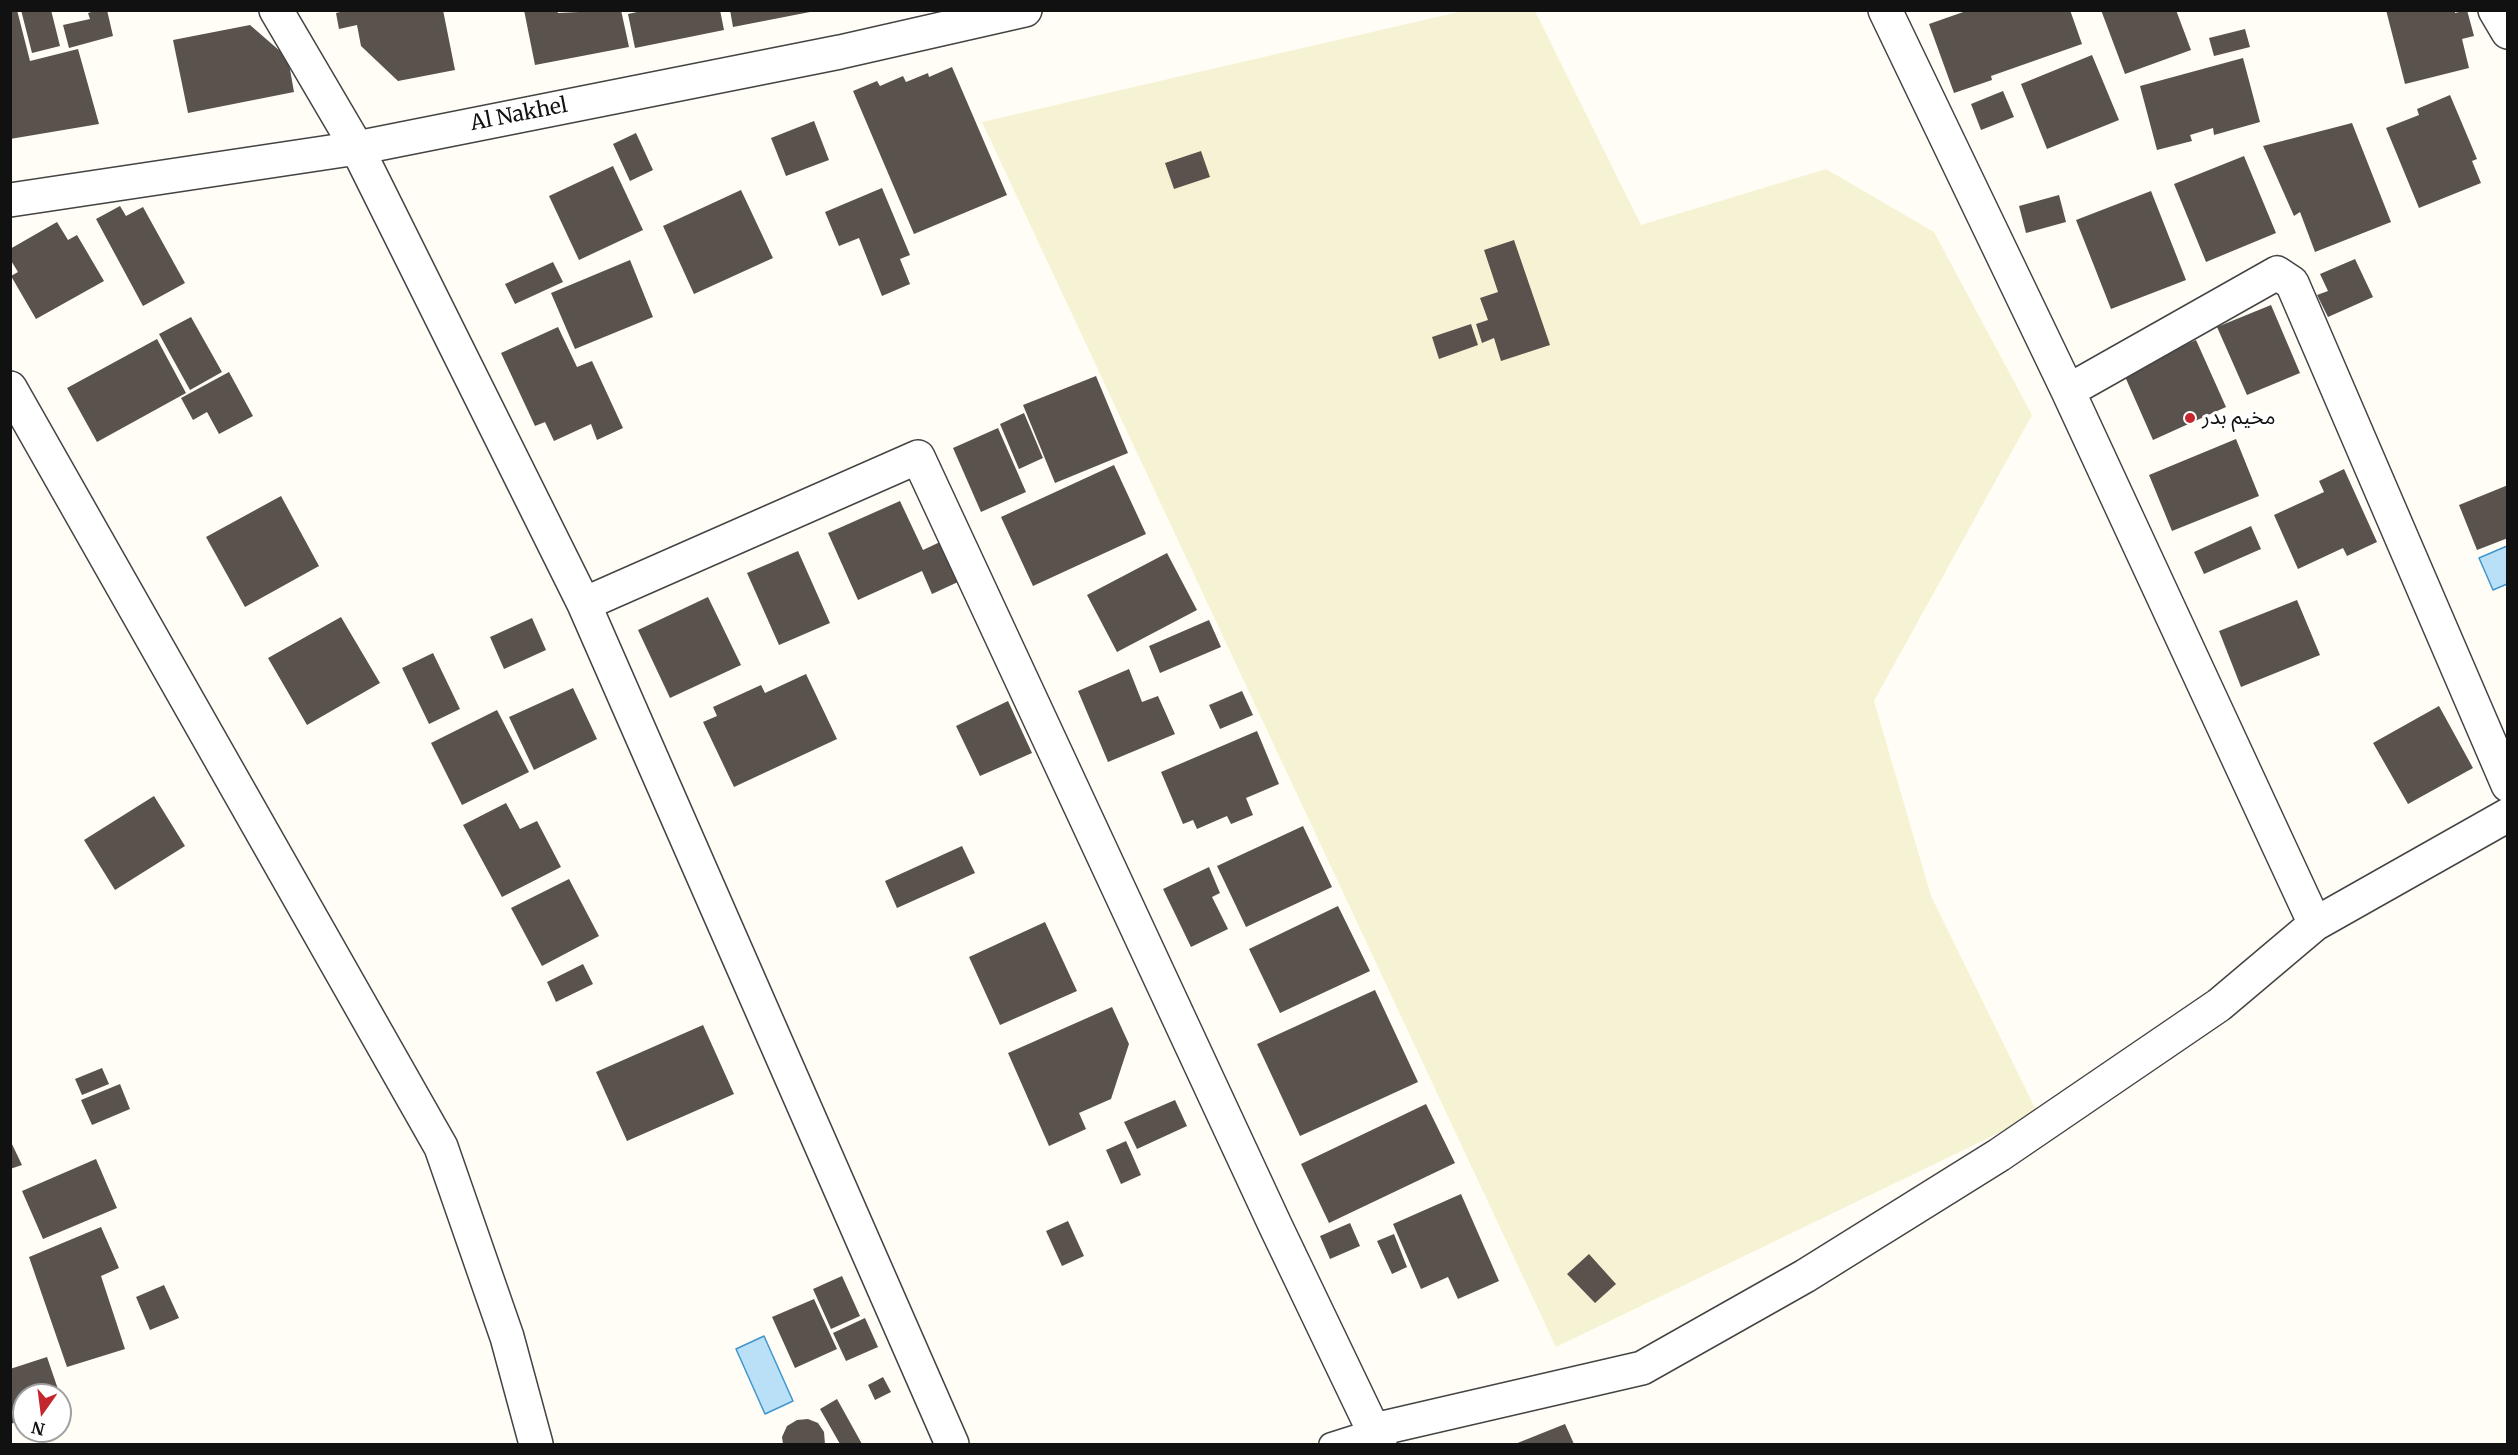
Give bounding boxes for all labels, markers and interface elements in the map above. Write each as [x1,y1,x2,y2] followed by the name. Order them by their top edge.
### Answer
[468,93,570,137] street label: Al Nakhel
[2202,405,2276,431] place label: مخيم بدر
[2183,411,2197,425] marker: مخيم بدر
[12,1383,72,1443] north arrow
[30,1417,47,1440] text: N

